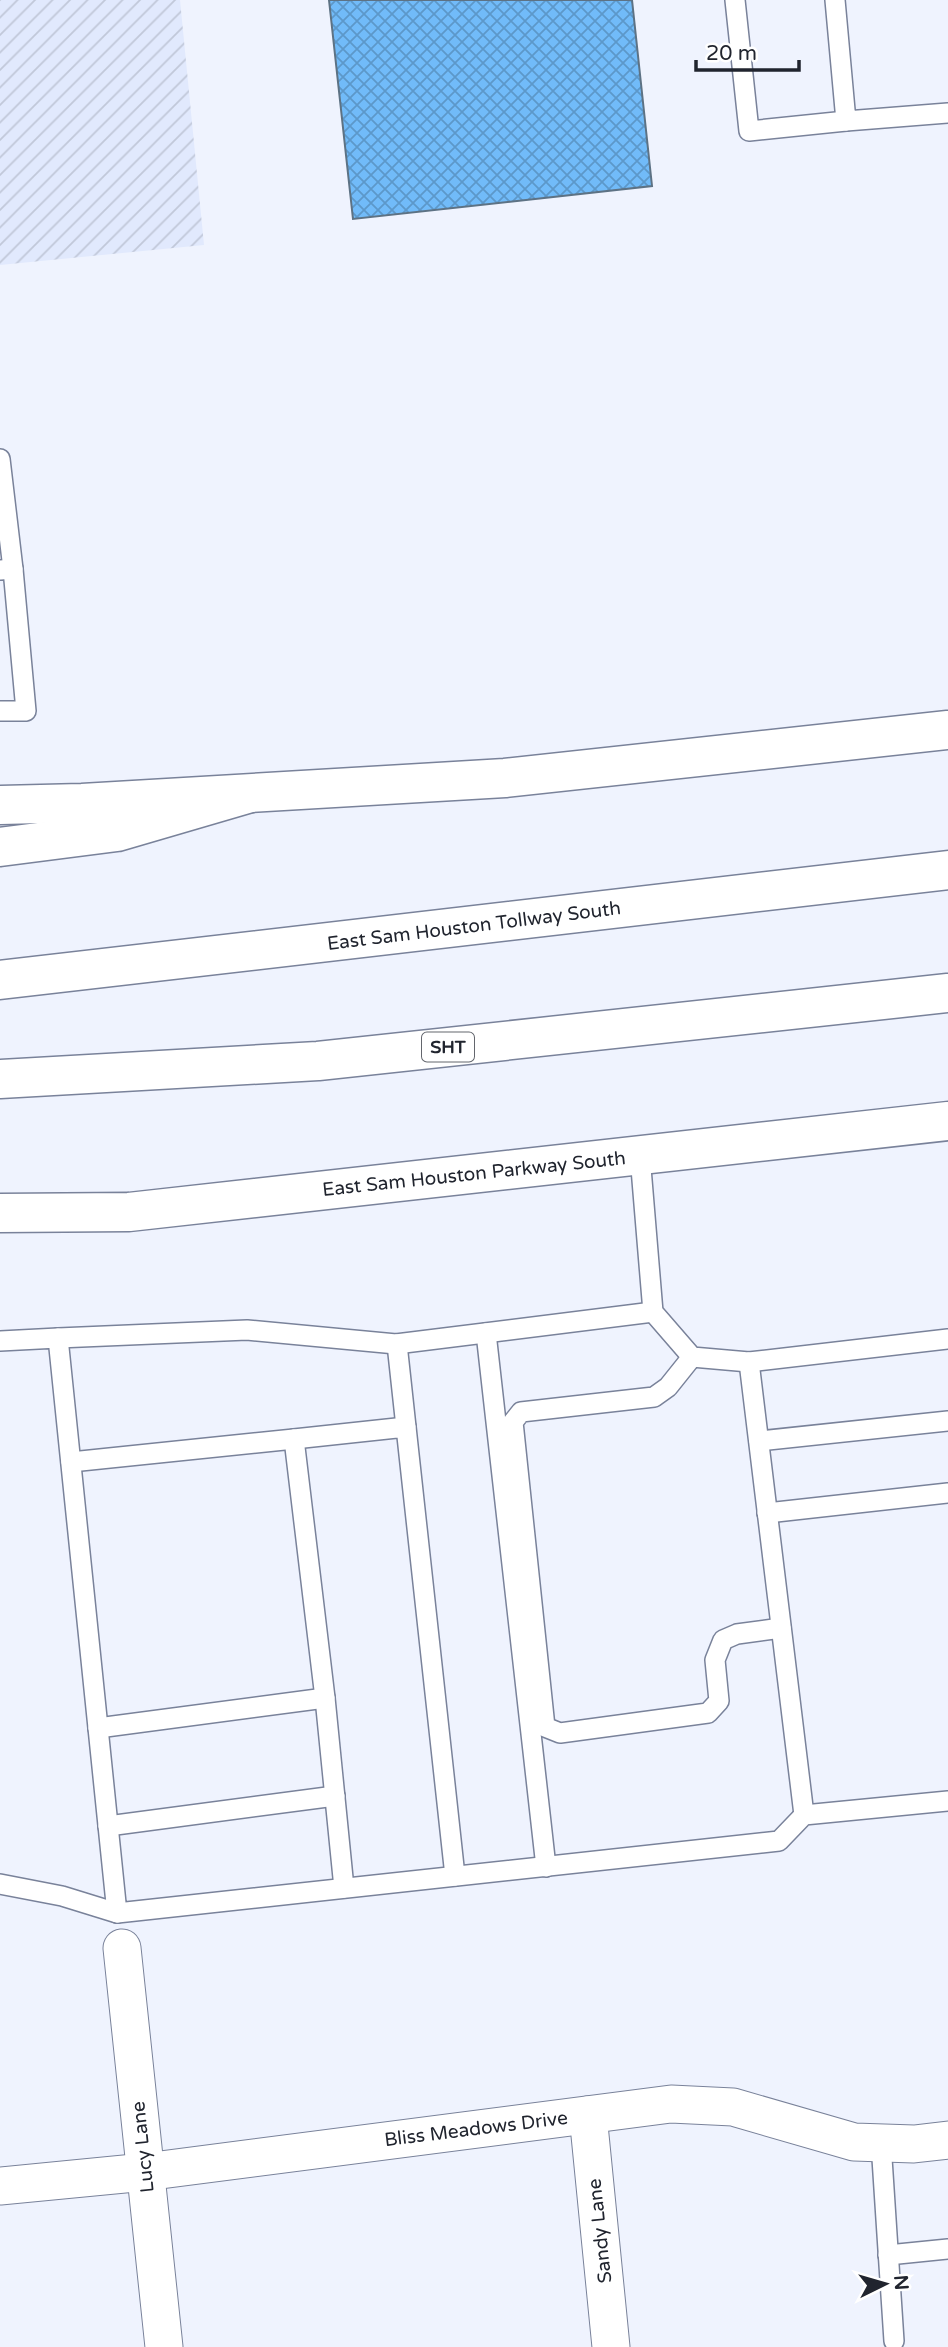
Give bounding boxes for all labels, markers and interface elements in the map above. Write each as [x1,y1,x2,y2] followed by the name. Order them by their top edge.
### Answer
[696,28,799,72] scale bar
[706,41,757,66] text: 20 m
[326,897,622,955] street label: East Sam Houston Tollway South
[422,1032,474,1062] road number: SHT
[321,1147,627,1201] street label: East Sam Houston Parkway South
[127,2100,159,2194] street label: Lucy Lane
[383,2107,569,2151] street label: Bliss Meadows Drive
[584,2178,616,2284] street label: Sandy Lane
[850,2249,920,2319] north arrow
[889,2274,913,2291] text: N

